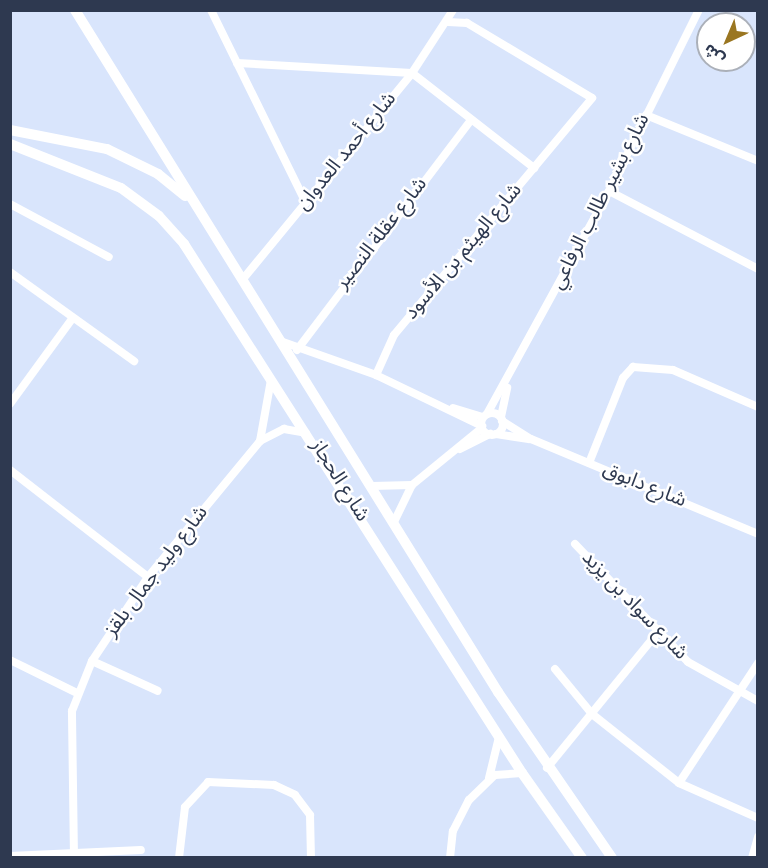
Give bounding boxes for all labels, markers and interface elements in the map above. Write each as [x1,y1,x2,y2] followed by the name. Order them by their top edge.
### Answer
[696,12,756,72] north arrow
[700,39,730,68] text: ش
[292,88,402,216] street label: شارع أحمد العدوان
[546,110,656,294] street label: شارع بشير طالب الرفاعي
[331,173,433,295] street label: شارع عقلة النصير
[400,179,528,325] street label: شارع الهيثم بن الأسود
[304,436,374,526] street label: شارع الحجاز
[599,458,689,514] street label: شارع دابوق
[100,502,214,642] street label: شارع وليد جمال بلقز
[576,546,692,666] street label: شارع سواد بن يزيد

